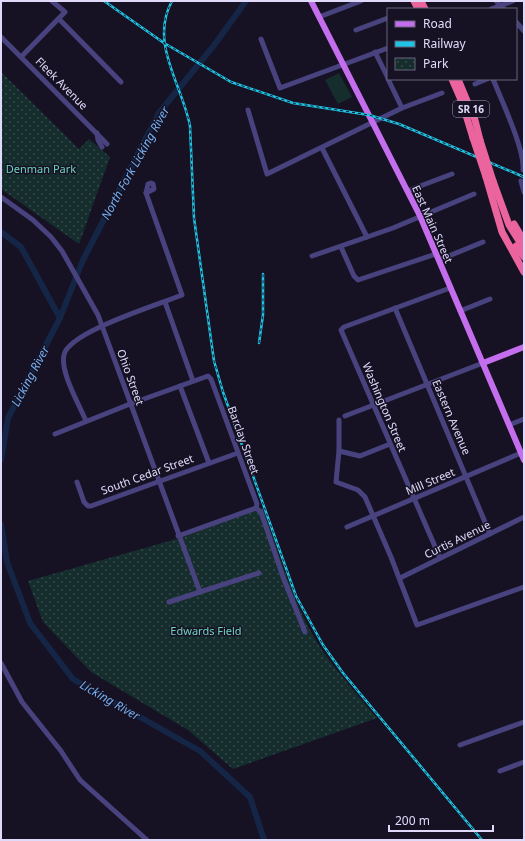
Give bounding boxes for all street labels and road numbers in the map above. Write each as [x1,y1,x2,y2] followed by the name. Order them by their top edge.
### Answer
[33,54,91,112] street label: Fleek Avenue
[453,101,489,117] road number: SR 16
[409,183,457,265] street label: East Main Street
[114,347,148,407] street label: Ohio Street
[359,360,411,454] street label: Washington Street
[429,377,475,457] street label: Eastern Avenue
[225,404,263,476] street label: Barclay Street
[99,450,195,498] street label: South Cedar Street
[403,464,457,498] street label: Mill Street
[421,517,493,561] street label: Curtis Avenue

